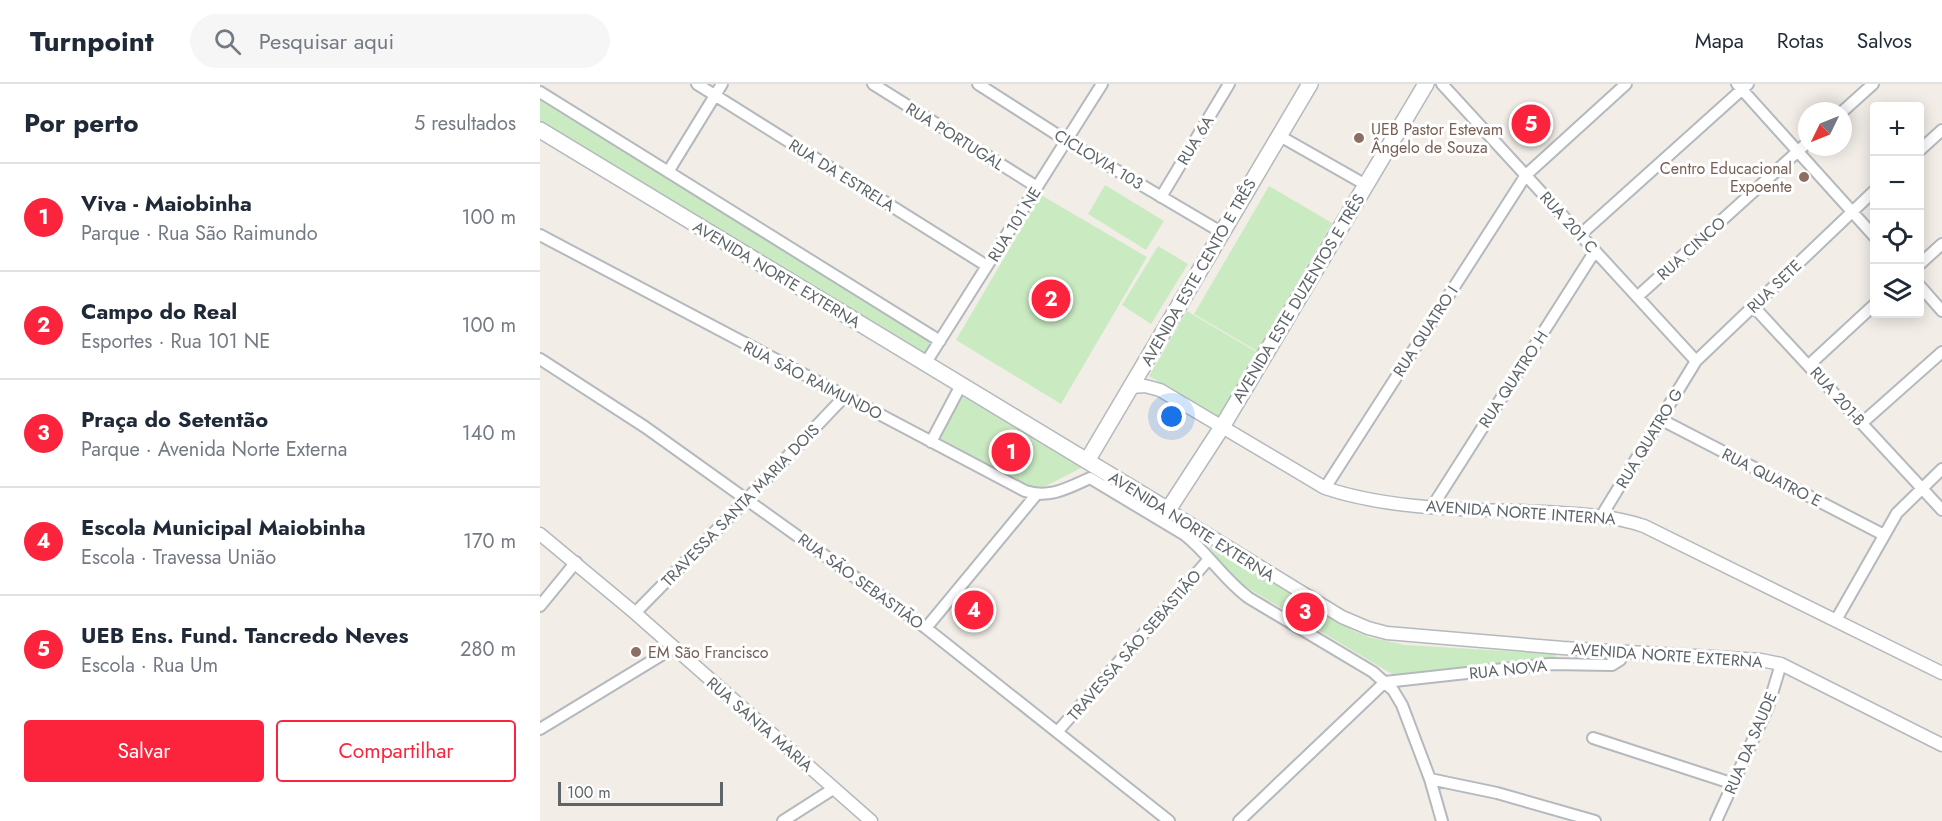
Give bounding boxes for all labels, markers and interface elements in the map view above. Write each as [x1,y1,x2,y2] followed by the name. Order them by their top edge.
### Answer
[190,14,610,68] search box
[30,21,154,62] text: Turnpoint
[211,25,244,58] icon: search
[259,25,394,57] text: Pesquisar aqui
[1695,26,1744,56] text: Mapa
[1777,26,1824,56] text: Rotas
[1857,26,1912,56] text: Salvos
[901,97,1009,176] street label: RUA PORTUGAL
[1512,102,1550,147] pin: 5
[1798,102,1852,156] north arrow
[1870,102,1924,318] map controls
[1870,102,1924,156] button: +
[24,104,138,142] text: Por perto
[414,109,516,138] text: 5 resultados
[1172,111,1219,169] street label: RUA 6A
[1371,118,1503,159] place label: UEB Pastor Estevam Ângelo de Souza
[1050,124,1148,195] street label: CICLOVIA 103
[1352,131,1366,145] marker: UEB Pastor Estevam Ângelo de Souza
[784,134,900,217] street label: RUA DA ESTRELA
[1870,156,1924,210] button: −
[1660,157,1792,198] place label: Centro Educacional Expoente
[1797,170,1811,184] marker: Centro Educacional Expoente
[1135,174,1262,370] street label: AVENIDA ESTE CENTO E TRÊS
[982,182,1047,266] street label: RUA 101 NE
[1535,186,1603,258] street label: RUA 201 C
[81,187,252,219] text: Viva - Maiobinha
[1227,189,1370,407] street label: AVENIDA ESTE DUZENTOS E TRÊS
[38,203,49,232] text: 1
[461,203,516,232] text: 100 m
[1870,210,1924,264] button: locate
[1652,211,1731,285] street label: RUA CINCO
[689,215,865,334] street label: AVENIDA NORTE EXTERNA
[81,219,318,248] text: Parque · Rua São Raimundo
[1742,254,1807,318] street label: RUA SETE
[1870,264,1924,318] button: layers
[1032,276,1070,322] pin: 2
[1387,281,1463,381] street label: RUA QUATRO I
[81,295,237,327] text: Campo do Real
[37,311,50,340] text: 2
[461,311,516,340] text: 100 m
[1473,326,1553,432] street label: RUA QUATRO H
[81,327,270,356] text: Esportes · Rua 101 NE
[739,335,886,425] street label: RUA SÃO RAIMUNDO
[1805,362,1870,431] street label: RUA 201-B
[1611,384,1688,492] street label: RUA QUATRO G
[1157,402,1186,431] your location
[81,403,268,435] text: Praça do Setentão
[37,419,50,448] text: 3
[462,419,516,448] text: 140 m
[656,419,825,592] street label: TRAVESSA SANTA MARIA DOIS
[992,430,1030,475] pin: 1
[81,435,347,464] text: Parque · Avenida Norte Externa
[1718,442,1826,512] street label: RUA QUATRO E
[1104,466,1280,587] street label: AVENIDA NORTE EXTERNA
[1425,494,1617,531] street label: AVENIDA NORTE INTERNA
[81,511,366,543] text: Escola Municipal Maiobinha
[37,527,50,556] text: 4
[463,527,516,556] text: 170 m
[793,528,928,635] street label: RUA SÃO SEBASTIÃO
[81,543,276,572] text: Escola · Travessa União
[1062,565,1207,726] street label: TRAVESSA SÃO SEBASTIÃO
[954,588,994,632] pin: 4
[1286,590,1324,634] pin: 3
[81,619,408,651] text: UEB Ens. Fund. Tancredo Neves
[37,635,50,664] text: 5
[460,635,516,664] text: 280 m
[1571,637,1764,674] street label: AVENIDA NORTE EXTERNA
[648,641,769,664] place label: EM São Francisco
[629,645,643,659] marker: EM São Francisco
[81,651,218,680] text: Escola · Rua Um
[1468,654,1549,685] street label: RUA NOVA
[701,672,818,777] street label: RUA SANTA MARIA
[1719,688,1782,798] street label: RUA DA SAUDE
[24,720,264,782] button: Salvar
[276,720,516,782] button: Compartilhar
[558,779,723,806] scale bar
[567,781,611,804] text: 100 m

